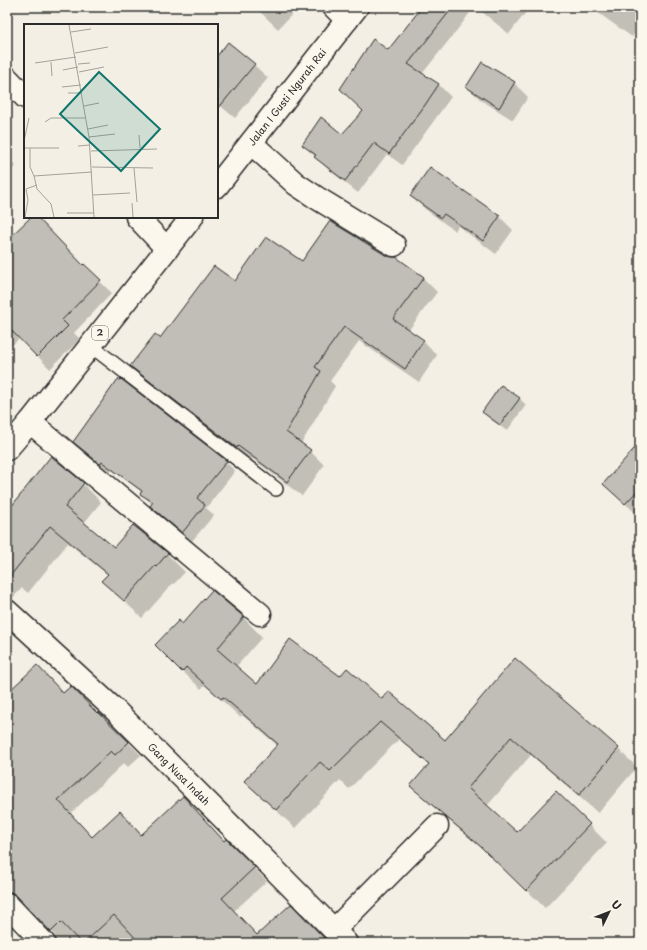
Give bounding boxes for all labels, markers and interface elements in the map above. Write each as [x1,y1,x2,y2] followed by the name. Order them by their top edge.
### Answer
[24,24,218,218] inset map
[244,45,329,148] street label: Jalan I Gusti Ngurah Rai
[92,326,108,340] road number: 2
[145,739,214,808] street label: Gang Nusa Indah
[589,892,629,932] north arrow
[608,896,626,914] text: U

